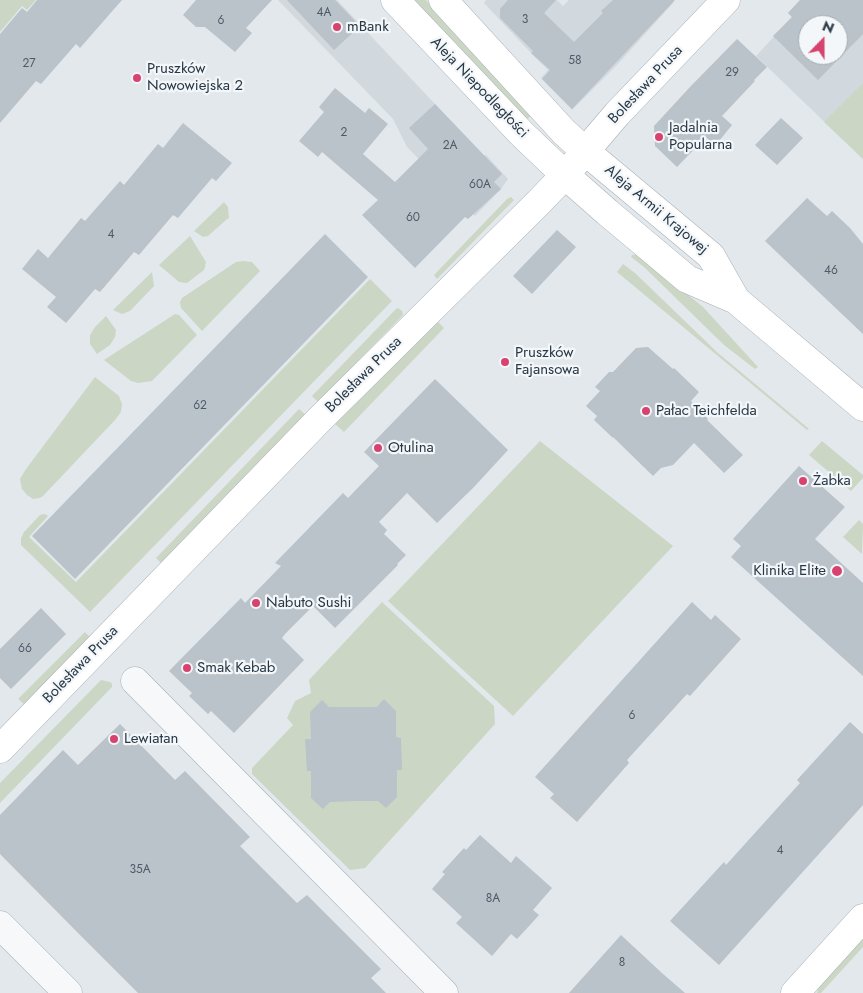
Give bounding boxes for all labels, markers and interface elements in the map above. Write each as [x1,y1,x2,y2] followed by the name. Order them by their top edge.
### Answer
[317,6,331,20] house number: 4A
[522,13,528,27] house number: 3
[218,14,224,28] house number: 6
[798,15,848,65] north arrow
[819,16,837,38] text: N
[347,18,389,36] place label: mBank
[331,21,343,33] marker: mBank
[426,34,532,142] street label: Aleja Niepodległości
[605,42,687,128] street label: Bolesława Prusa
[568,54,582,68] house number: 58
[22,57,36,71] house number: 27
[147,60,243,95] place label: Pruszków Nowowiejska 2
[725,66,739,80] house number: 29
[131,72,143,84] marker: Pruszków Nowowiejska 2
[669,119,732,154] place label: Jadalnia Popularna
[341,126,347,140] house number: 2
[653,131,665,143] marker: Jadalnia Popularna
[443,139,457,153] house number: 2A
[601,161,711,259] street label: Aleja Armii Krajowej
[469,178,491,192] house number: 60A
[406,211,420,225] house number: 60
[108,228,114,242] house number: 4
[824,264,838,278] house number: 46
[322,333,406,417] street label: Bolesława Prusa
[515,344,580,379] place label: Pruszków Fajansowa
[499,356,511,368] marker: Pruszków Fajansowa
[193,399,207,413] house number: 62
[656,402,757,420] place label: Pałac Teichfelda
[640,405,652,417] marker: Pałac Teichfelda
[388,439,434,457] place label: Otulina
[372,442,384,454] marker: Otulina
[813,472,851,490] place label: Żabka
[797,475,809,487] marker: Żabka
[753,562,826,580] place label: Klinika Elite
[830,564,844,578] marker: Klinika Elite
[266,594,351,612] place label: Nabuto Sushi
[250,597,262,609] marker: Nabuto Sushi
[40,623,122,707] street label: Bolesława Prusa
[18,642,32,656] house number: 66
[197,659,275,677] place label: Smak Kebab
[181,662,193,674] marker: Smak Kebab
[629,709,635,723] house number: 6
[124,730,178,748] place label: Lewiatan
[108,733,120,745] marker: Lewiatan
[777,844,783,858] house number: 4
[129,863,151,877] house number: 35A
[486,892,500,906] house number: 8A
[619,956,625,970] house number: 8

